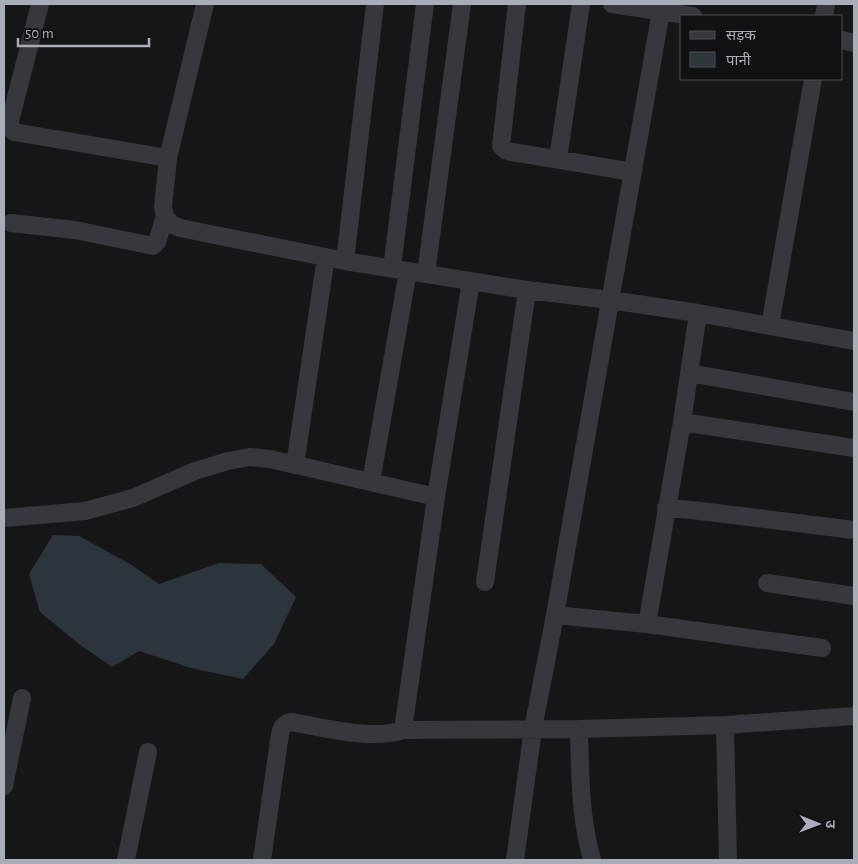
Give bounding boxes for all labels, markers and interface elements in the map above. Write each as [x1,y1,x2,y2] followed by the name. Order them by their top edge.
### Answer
[18,15,149,47] scale bar
[680,15,843,80] legend
[25,26,54,41] text: 50 m
[726,28,756,43] text: सड़क
[726,52,752,68] text: पानी
[793,799,843,849] north arrow
[823,820,837,829] text: उ

